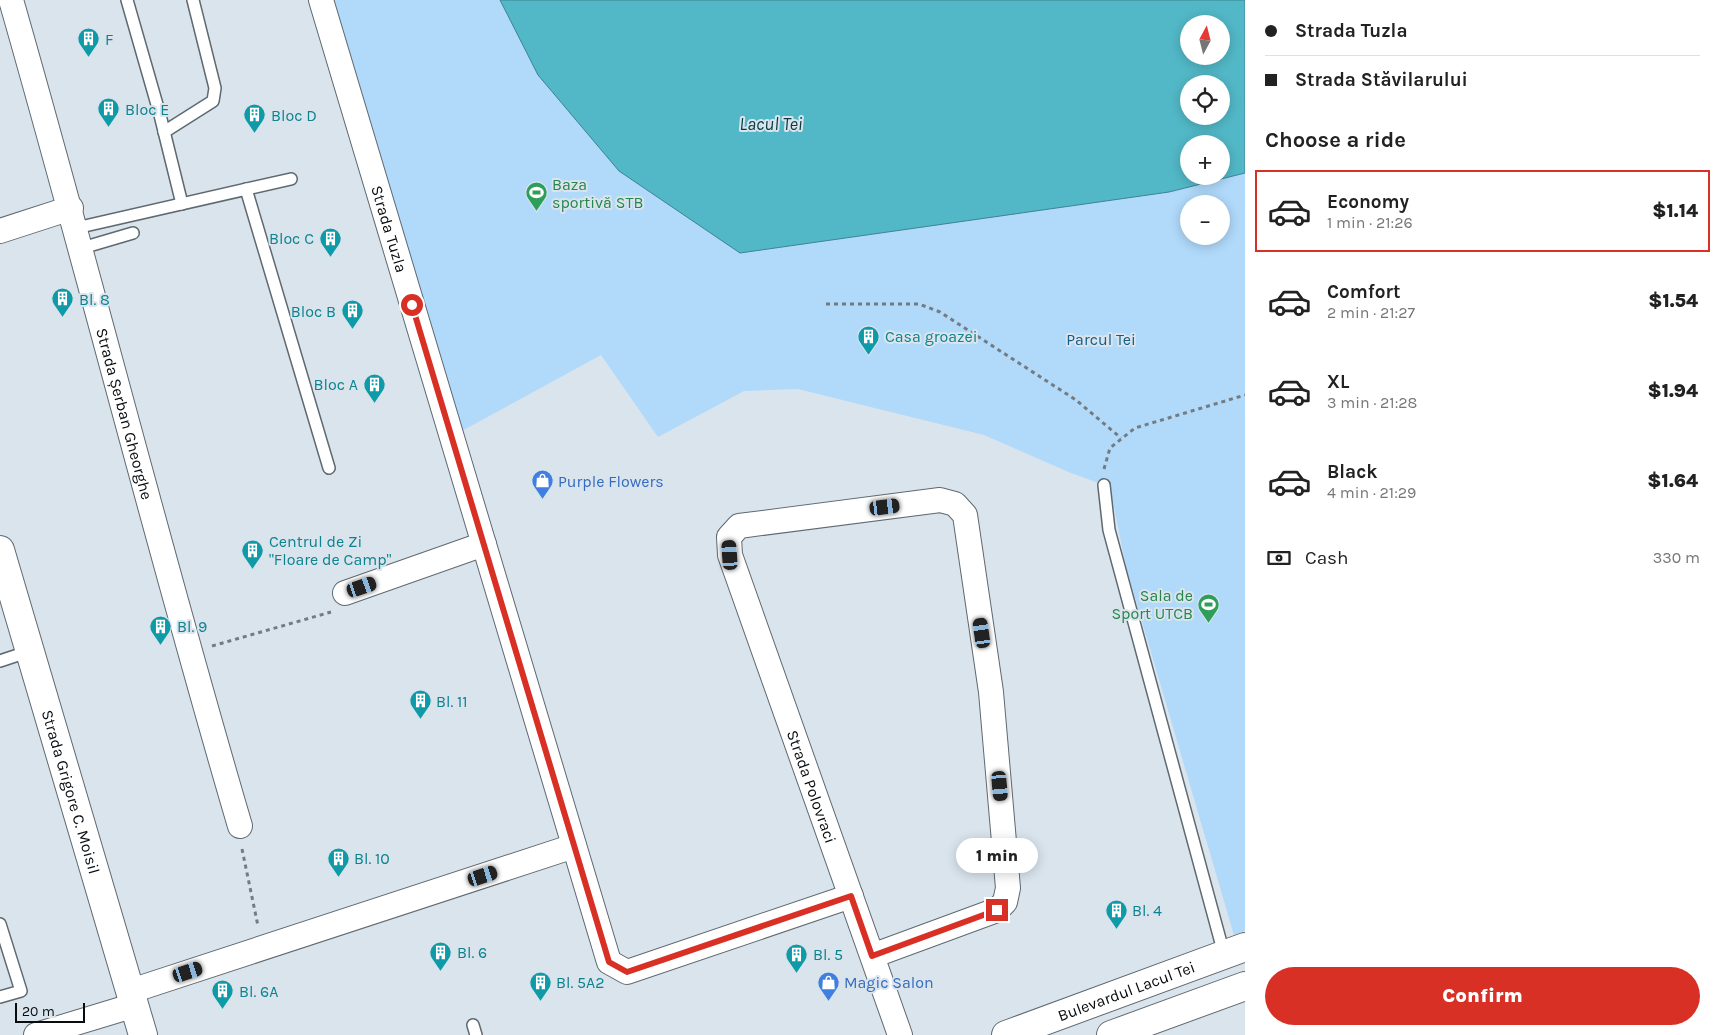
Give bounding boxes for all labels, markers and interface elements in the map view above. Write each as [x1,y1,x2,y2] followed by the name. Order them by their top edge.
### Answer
[1180,15,1230,65] north arrow
[1180,15,1230,245] map controls
[1295,20,1408,42] text: Strada Tuzla
[77,27,101,58] building icon: F
[105,30,113,49] place label: F
[1295,69,1468,91] text: Strada Stăvilarului
[1180,75,1230,125] button: locate
[97,97,121,128] building icon: Bloc E
[125,100,169,119] place label: Bloc E
[243,103,267,134] building icon: Bloc D
[271,106,317,125] place label: Bloc D
[739,113,803,135] water label: Lacul Tei
[1265,127,1406,153] text: Choose a ride
[1180,135,1230,185] button: +
[552,175,643,212] place label: Baza sportivă STB
[524,181,548,212] sports icon: Baza sportivă STB
[367,183,411,275] street label: Strada Tuzla
[1267,189,1312,234] icon: car
[1327,191,1409,213] text: Economy
[1180,195,1230,245] button: −
[1652,200,1698,222] text: $1.14
[1327,213,1413,232] text: 1 min · 21:26
[318,226,342,257] building icon: Bloc C
[269,229,314,248] place label: Bloc C
[1267,279,1312,324] icon: car
[1327,281,1401,303] text: Comfort
[51,287,75,318] building icon: Bl. 8
[79,290,110,309] place label: Bl. 8
[1648,290,1698,312] text: $1.54
[401,294,423,316] route start
[340,299,364,330] building icon: Bloc B
[291,302,336,321] place label: Bloc B
[1327,303,1415,322] text: 2 min · 21:27
[857,324,881,355] building icon: Casa groazei
[92,326,157,502] street label: Strada Șerban Gheorghe
[885,327,978,346] place label: Casa groazei
[1066,330,1136,349] park label: Parcul Tei
[1267,369,1312,414] icon: car
[1327,371,1349,393] text: XL
[362,372,386,403] building icon: Bloc A
[314,375,358,394] place label: Bloc A
[1647,380,1698,402] text: $1.94
[1327,393,1417,412] text: 3 min · 21:28
[1267,459,1312,504] icon: car
[1327,461,1378,483] text: Black
[530,469,554,500] shop icon: Purple Flowers
[1647,470,1698,492] text: $1.64
[558,472,664,491] place label: Purple Flowers
[1327,483,1416,502] text: 4 min · 21:29
[869,498,900,516] car
[269,532,392,569] place label: Centrul de Zi "Floare de Camp"
[241,538,265,569] building icon: Centrul de Zi "Floare de Camp"
[721,540,738,570] car
[1265,544,1293,572] icon: cash
[1305,547,1349,569] text: Cash
[1653,548,1700,567] text: 330 m
[345,575,378,599] car
[1111,586,1193,623] place label: Sala de Sport UTCB
[1197,592,1221,623] sports icon: Sala de Sport UTCB
[149,614,173,645] building icon: Bl. 9
[177,617,207,636] place label: Bl. 9
[972,617,991,649] car
[408,689,432,720] building icon: Bl. 11
[436,692,468,711] place label: Bl. 11
[38,708,104,876] street label: Strada Grigore C. Moisil
[783,727,840,846] street label: Strada Polovraci
[991,770,1008,802] car
[956,838,1038,872] callout: 1 min
[326,846,350,877] building icon: Bl. 10
[976,846,1018,865] text: 1 min
[354,849,390,868] place label: Bl. 10
[466,864,499,888] car
[1104,898,1128,929] building icon: Bl. 4
[986,899,1008,921] route end
[1132,901,1162,920] place label: Bl. 4
[429,940,453,971] building icon: Bl. 6
[785,942,809,973] building icon: Bl. 5
[457,943,487,962] place label: Bl. 6
[813,945,843,964] place label: Bl. 5
[1055,957,1198,1025] street label: Bulevardul Lacul Tei
[171,960,204,984] car
[1265,967,1700,1025] button: Confirm
[528,970,552,1001] building icon: Bl. 5A2
[816,970,840,1001] shop icon: Magic Salon
[556,973,605,992] place label: Bl. 5A2
[844,973,934,992] place label: Magic Salon
[211,979,235,1010] building icon: Bl. 6A
[239,982,278,1001] place label: Bl. 6A
[15,1000,85,1023] scale bar
[22,1003,55,1020] text: 20 m

